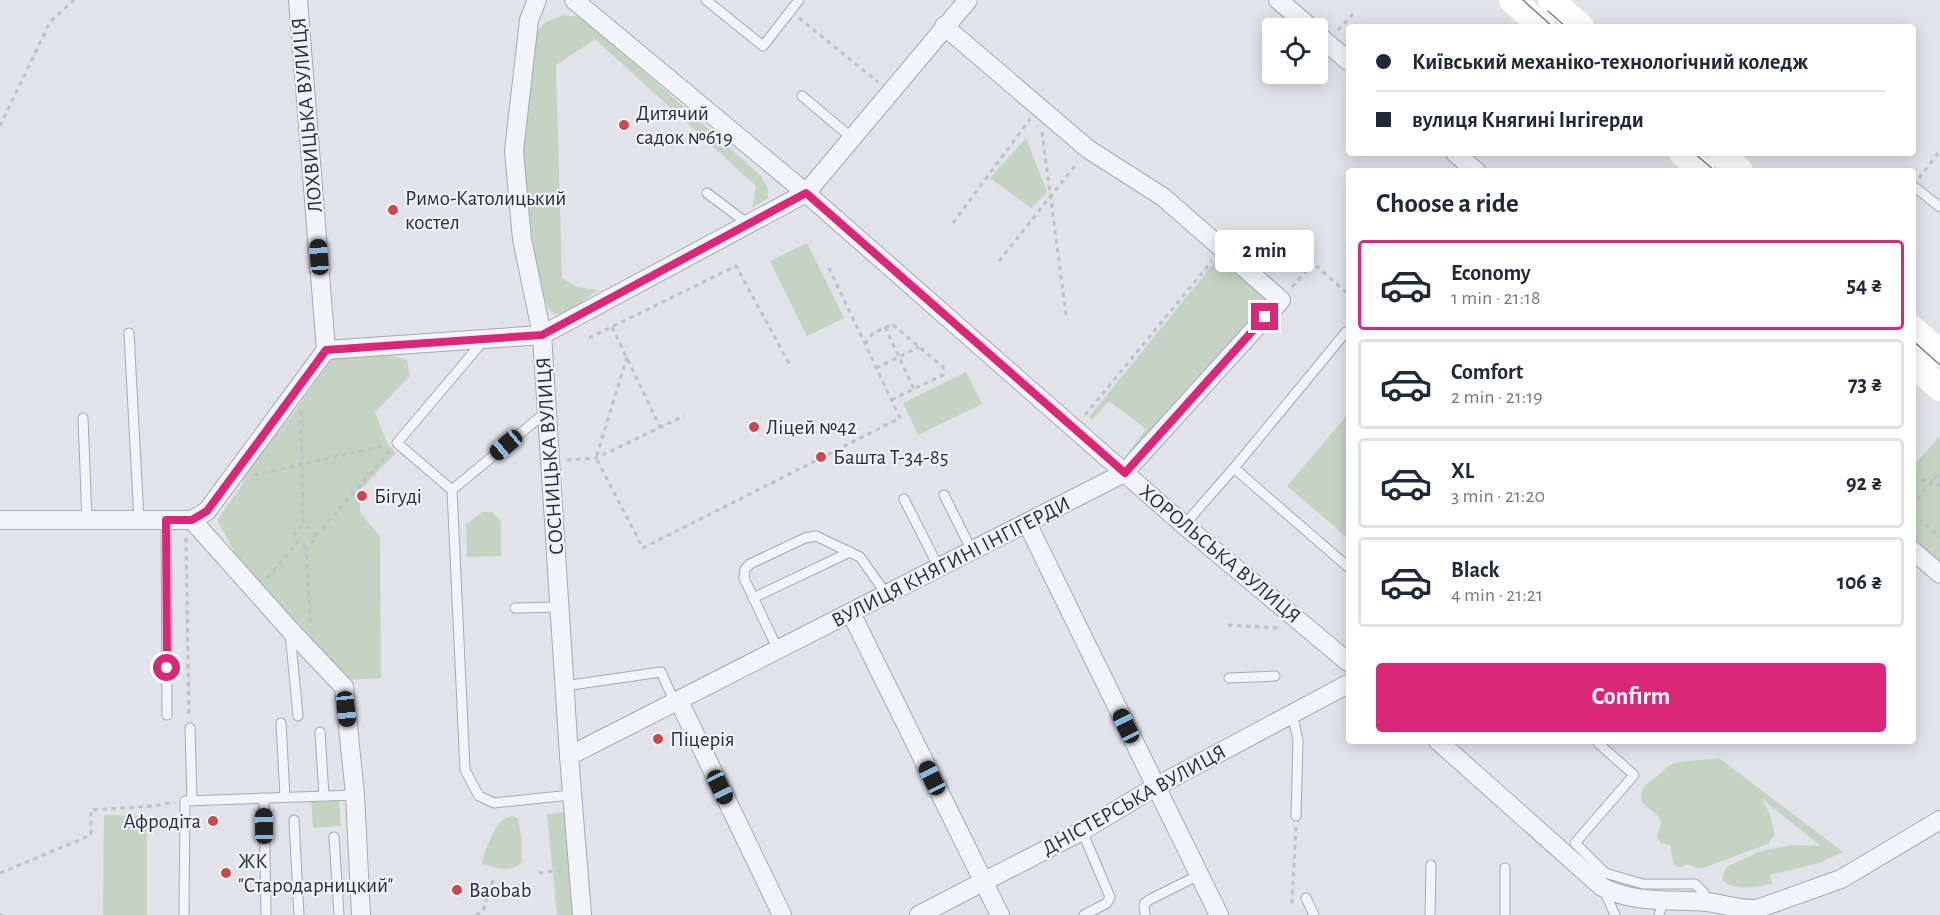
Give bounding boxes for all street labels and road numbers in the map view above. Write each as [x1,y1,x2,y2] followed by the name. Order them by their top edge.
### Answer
[288,16,326,214] street label: ЛОХВИЦЬКА ВУЛИЦЯ
[533,356,567,556] street label: СОСНИЦЬКА ВУЛИЦЯ
[1135,481,1305,627] street label: ХОРОЛЬСЬКА ВУЛИЦЯ
[828,493,1074,631] street label: ВУЛИЦЯ КНЯГИНІ ІНГІГЕРДИ
[1039,741,1229,859] street label: ДНІСТЕРСЬКА ВУЛИЦЯ

